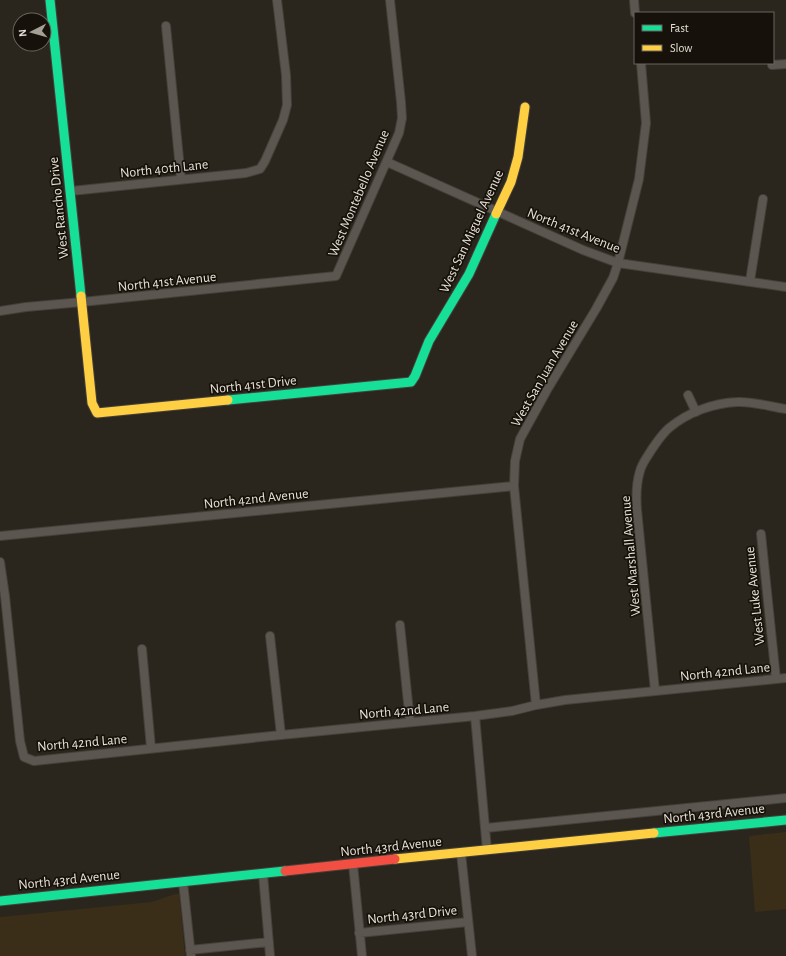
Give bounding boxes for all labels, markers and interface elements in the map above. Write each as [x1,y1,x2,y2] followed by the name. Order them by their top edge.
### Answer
[12,12,52,52] north arrow
[634,12,774,64] legend
[670,22,689,34] text: Fast
[17,29,28,37] text: N
[670,42,692,54] text: Slow
[326,128,392,259] street label: West Montebello Avenue
[47,156,71,260] street label: West Rancho Drive
[119,157,209,181] street label: North 40th Lane
[437,168,507,295] street label: West San Miguel Avenue
[525,206,622,256] street label: North 41st Avenue
[117,270,217,294] street label: North 41st Avenue
[509,318,581,429] street label: West San Juan Avenue
[209,373,297,397] street label: North 41st Drive
[203,487,309,511] street label: North 42nd Avenue
[619,495,643,617] street label: West Marshall Avenue
[743,546,767,646] street label: West Luke Avenue
[679,660,771,684] street label: North 42nd Lane
[358,700,450,722] street label: North 42nd Lane
[36,732,128,754] street label: North 42nd Lane
[663,802,766,826] street label: North 43rd Avenue
[340,835,443,859] street label: North 43rd Avenue
[18,868,121,892] street label: North 43rd Avenue
[366,903,458,927] street label: North 43rd Drive

